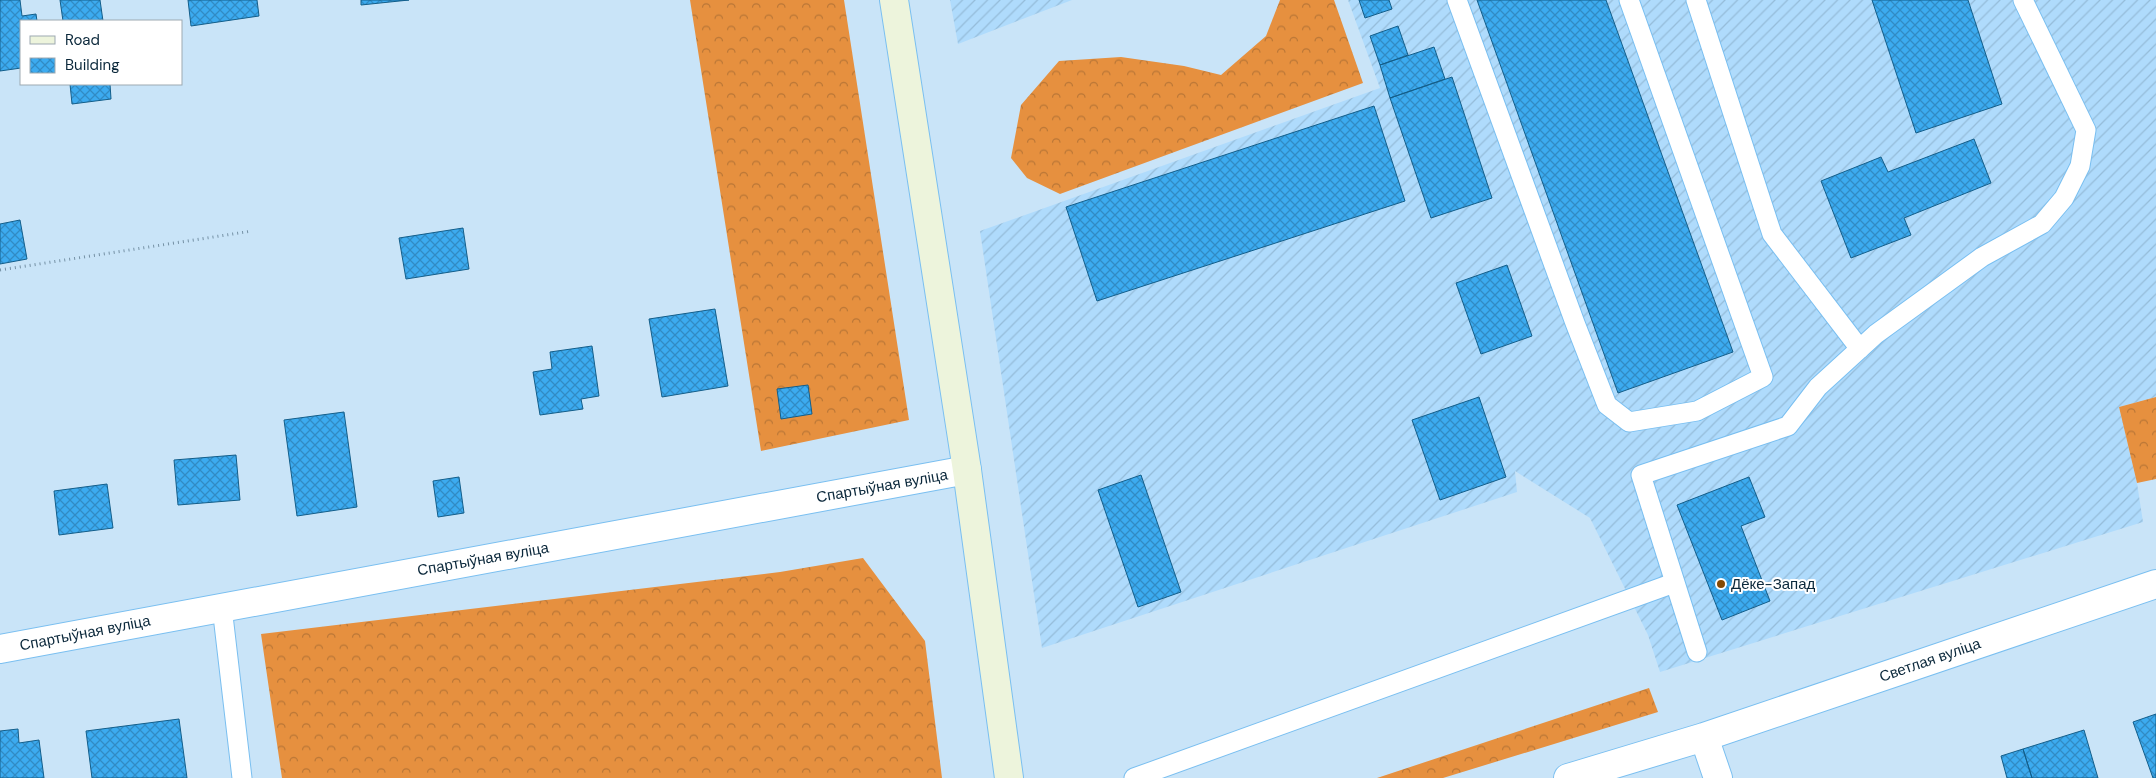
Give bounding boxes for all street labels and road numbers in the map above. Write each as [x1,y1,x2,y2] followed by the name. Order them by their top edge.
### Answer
[815,464,950,507] street label: Спартыўная вуліца
[416,537,551,580] street label: Спартыўная вуліца
[18,610,153,656] street label: Спартыўная вуліца
[1877,633,1984,687] street label: Светлая вуліца

